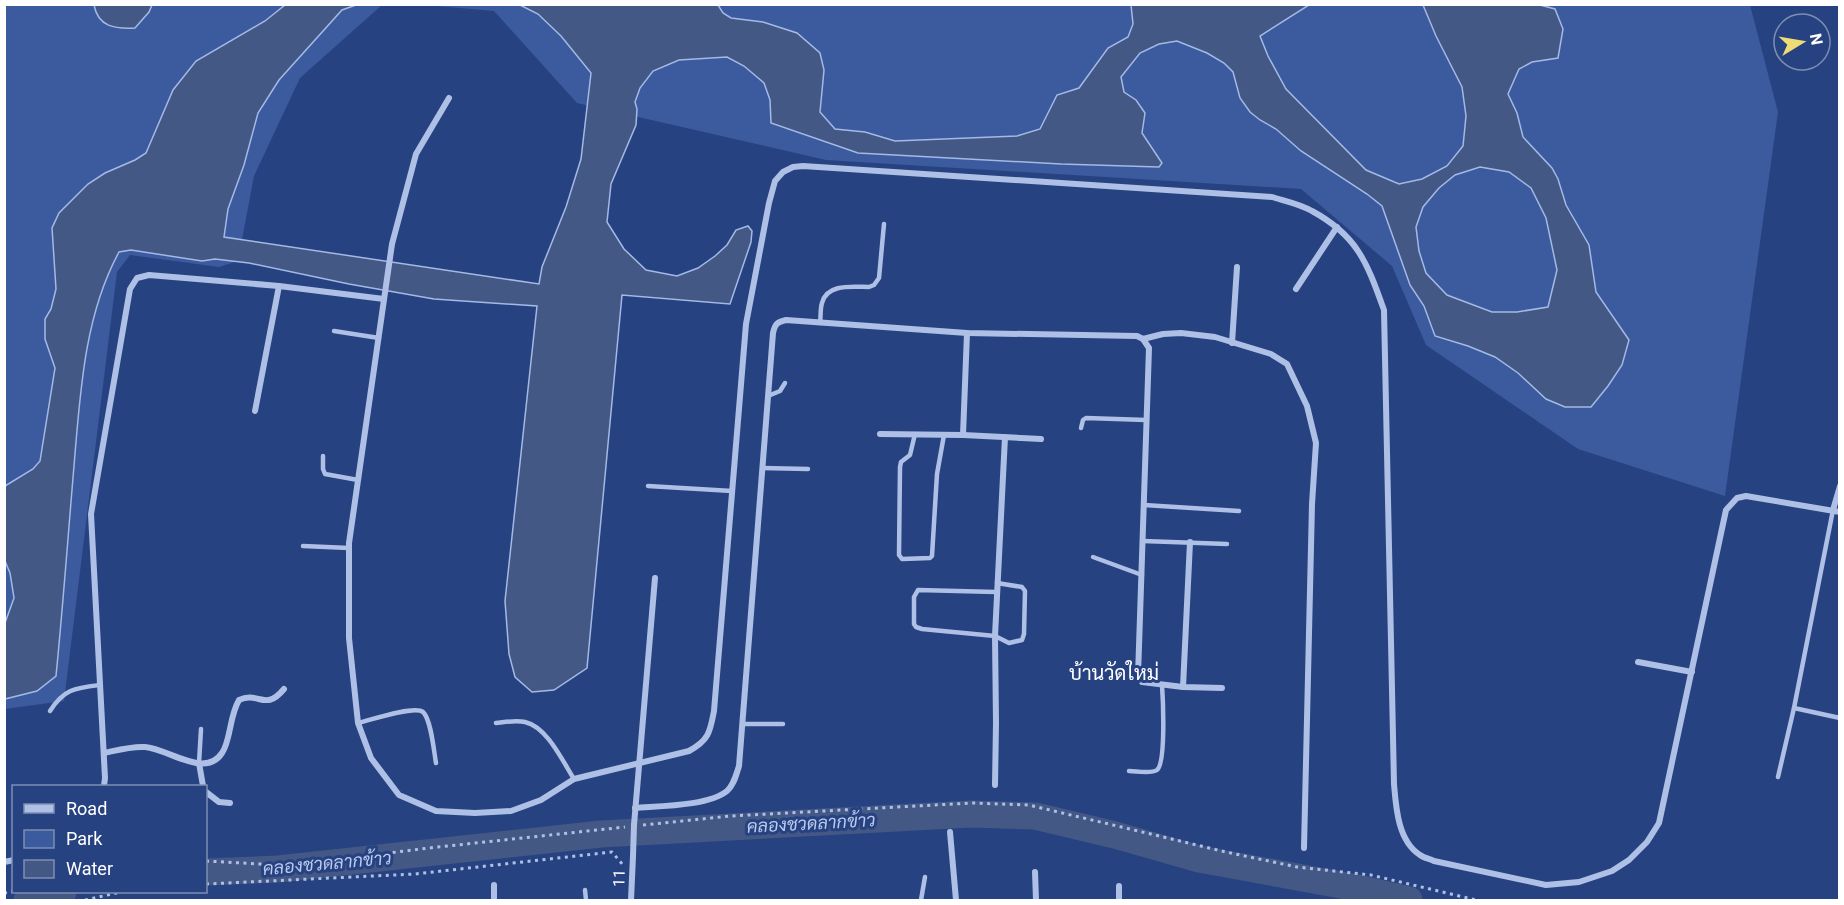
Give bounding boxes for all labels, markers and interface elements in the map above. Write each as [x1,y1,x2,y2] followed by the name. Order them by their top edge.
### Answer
[1772,12,1832,72] north arrow
[1806,32,1827,47] text: N
[1069,660,1159,685] district label: บ้านวัดใหม่
[12,785,207,893] legend
[66,798,107,819] text: Road
[746,808,876,837] water label: คลองชวดลากข้าว
[66,828,103,849] text: Park
[262,846,392,879] water label: คลองชวดลากข้าว
[66,858,113,879] text: Water
[609,869,629,887] street label: 11

